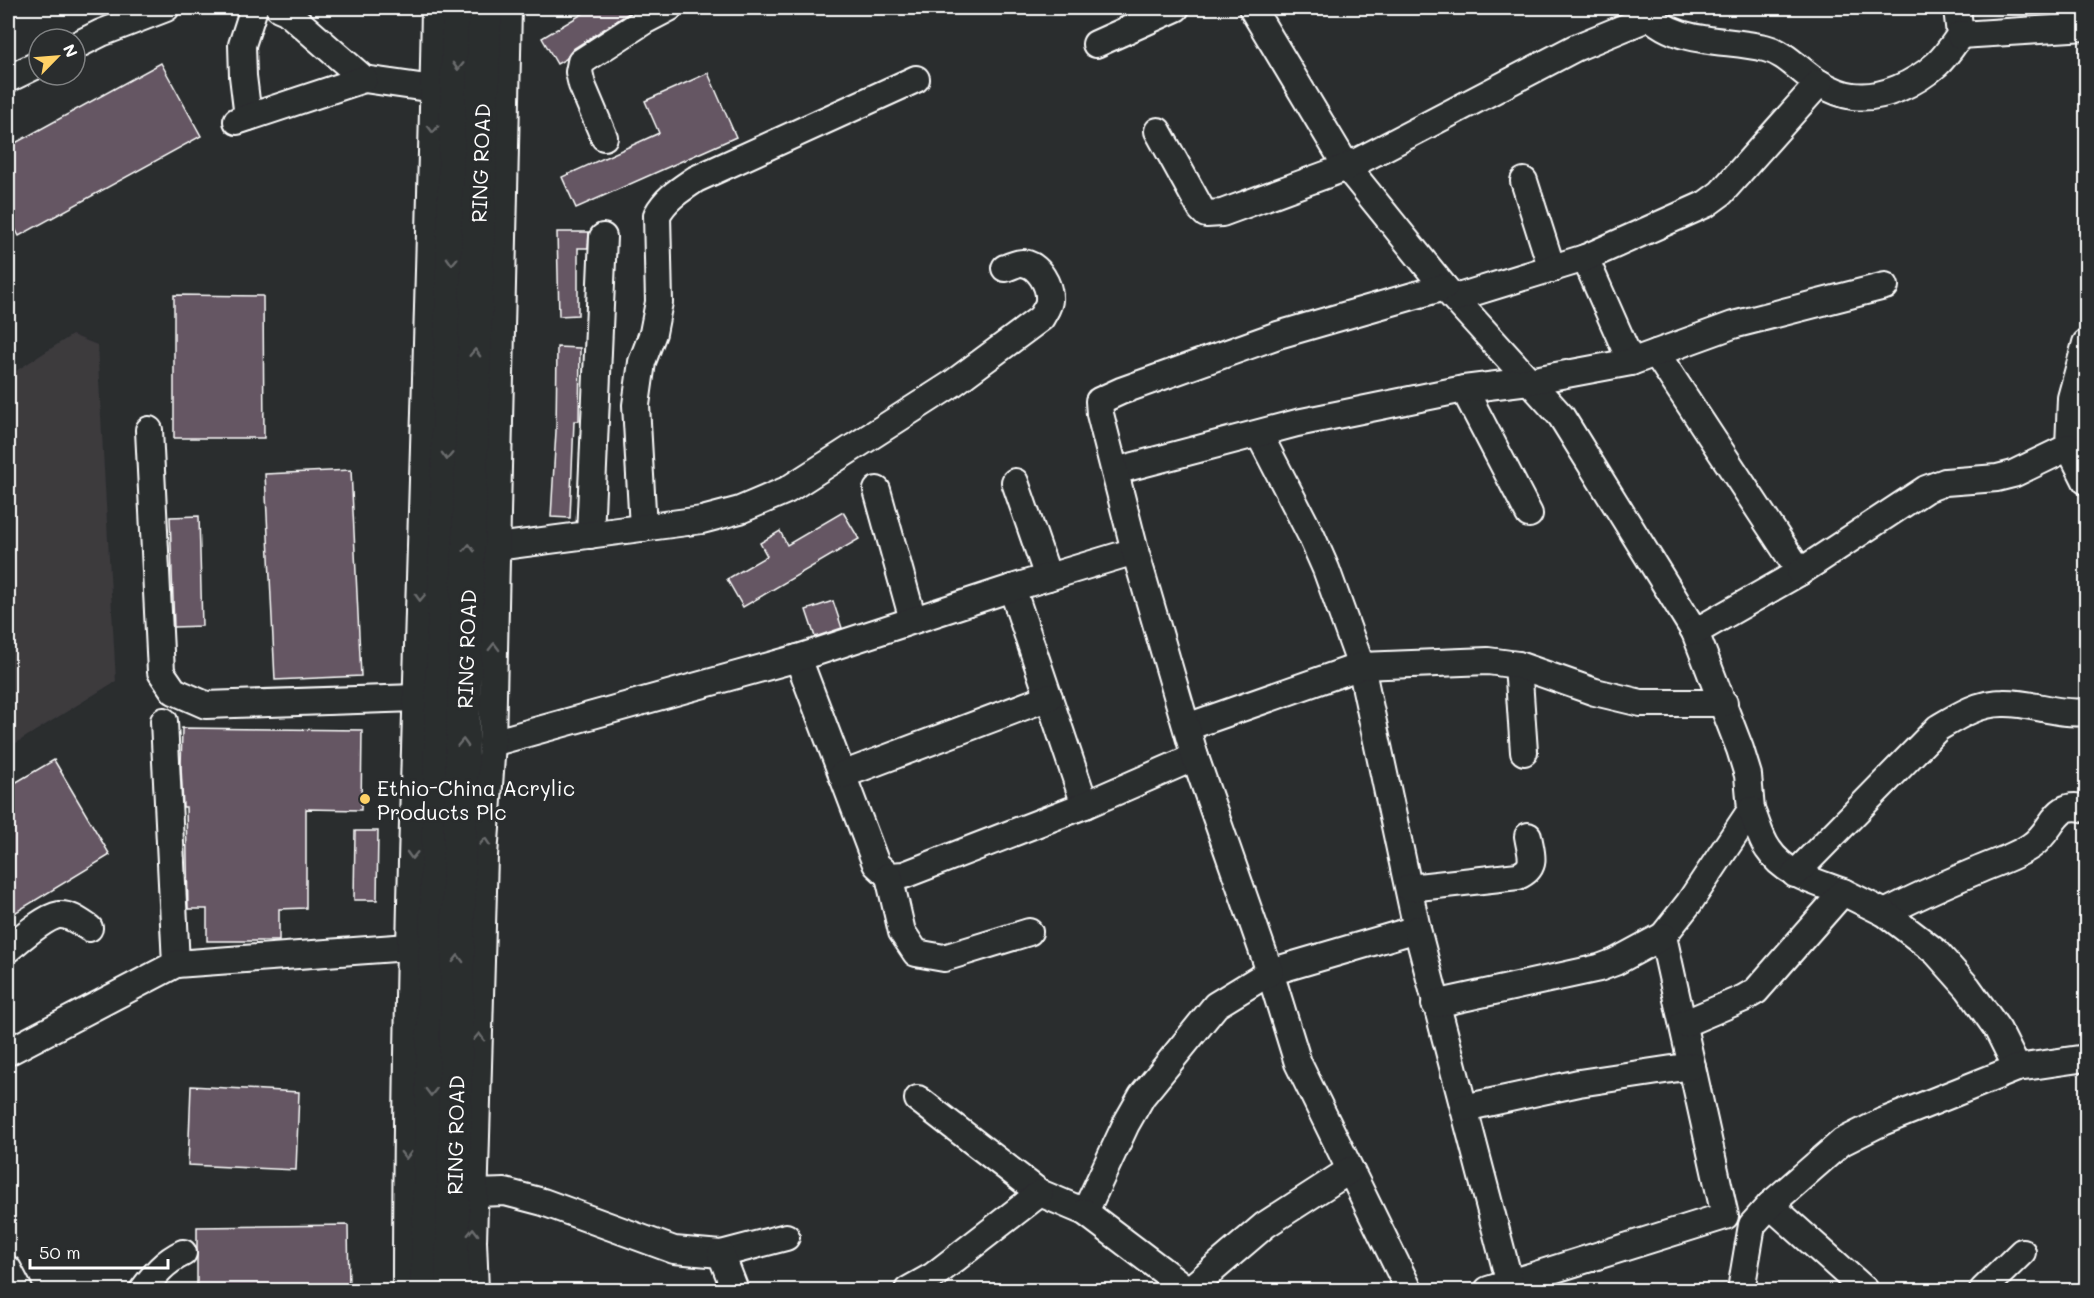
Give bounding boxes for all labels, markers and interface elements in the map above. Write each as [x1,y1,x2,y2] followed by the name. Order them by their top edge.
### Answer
[27,27,87,87] north arrow
[59,41,83,60] text: N
[451,61,464,70] one-way arrow
[464,103,496,223] street label: RING ROAD
[427,124,440,133] one-way arrow
[446,256,459,265] one-way arrow
[469,349,482,358] one-way arrow
[441,451,453,460] one-way arrow
[463,544,476,553] one-way arrow
[450,589,482,709] street label: RING ROAD
[414,592,426,601] one-way arrow
[487,643,500,652] one-way arrow
[457,739,469,748] one-way arrow
[377,774,575,825] place label: Ethio-China Acrylic Products Plc
[358,792,372,806] marker: Ethio-China Acrylic Products Plc
[479,838,492,847] one-way arrow
[405,850,418,859] one-way arrow
[452,955,464,964] one-way arrow
[473,1033,485,1042] one-way arrow
[440,1075,470,1195] street label: RING ROAD
[425,1087,437,1096] one-way arrow
[400,1150,412,1159] one-way arrow
[467,1228,479,1237] one-way arrow
[30,1232,168,1270] scale bar
[39,1240,81,1264] text: 50 m

